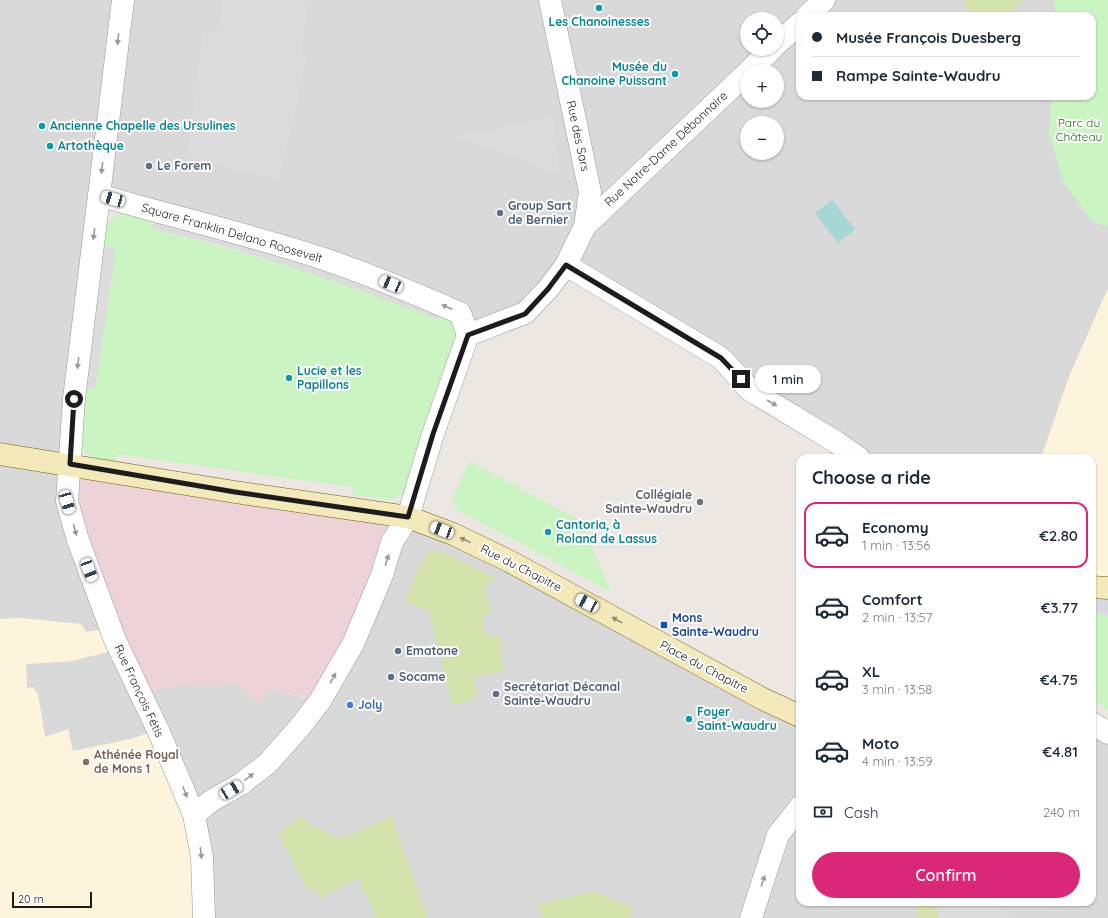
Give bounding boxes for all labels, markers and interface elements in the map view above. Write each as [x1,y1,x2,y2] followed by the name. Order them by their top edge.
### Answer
[594,3,604,13] marker: Les Chanoinesses
[740,12,784,160] map controls
[740,12,784,56] button: locate
[548,14,650,29] place label: Les Chanoinesses
[836,28,1021,47] text: Musée François Duesberg
[115,33,122,45] one-way arrow
[562,59,667,88] place label: Musée du Chanoine Puissant
[740,64,784,108] button: +
[836,66,1001,85] text: Rampe Sainte-Waudru
[670,69,680,79] marker: Musée du Chanoine Puissant
[601,88,730,210] street label: Rue Notre-Dame Débonnaire
[564,99,593,173] street label: Rue des Sars
[1056,115,1102,144] park label: Parc du Château
[740,116,784,160] button: −
[50,118,236,133] place label: Ancienne Chapelle des Ursulines
[37,121,47,131] marker: Ancienne Chapelle des Ursulines
[58,138,124,153] place label: Artothèque
[45,141,55,151] marker: Artothèque
[157,158,211,173] place label: Le Forem
[144,161,154,171] marker: Le Forem
[99,162,105,174] one-way arrow
[100,190,126,208] car
[508,198,572,227] place label: Group Sart de Bernier
[140,199,324,266] street label: Square Franklin Delano Roosevelt
[495,208,505,218] marker: Group Sart de Bernier
[91,228,97,240] one-way arrow
[378,274,404,294] car
[441,304,452,310] one-way arrow
[75,357,81,369] one-way arrow
[297,363,362,392] place label: Lucie et les Papillons
[755,365,821,393] callout: 1 min
[732,370,750,388] route end
[772,371,804,387] text: 1 min
[284,373,294,383] marker: Lucie et les Papillons
[65,390,83,408] route start
[766,399,778,406] one-way arrow
[812,466,931,489] text: Choose a ride
[605,487,692,516] place label: Collégiale Sainte-Waudru
[58,489,76,515] car
[695,497,705,507] marker: Collégiale Sainte-Waudru
[556,517,657,546] place label: Cantoria, à Roland de Lassus
[814,517,850,553] icon: car
[862,518,929,537] text: Economy
[429,520,455,540] car
[72,525,78,537] one-way arrow
[1039,526,1078,545] text: €2.80
[543,527,553,537] marker: Cantoria, à Roland de Lassus
[459,537,471,543] one-way arrow
[862,537,930,553] text: 1 min · 13:56
[478,541,565,595] street label: Rue du Chapitre
[384,554,390,566] one-way arrow
[79,557,99,583] car
[814,589,850,625] icon: car
[862,590,923,609] text: Comfort
[574,592,600,614] car
[1041,598,1078,617] text: €3.77
[862,609,932,625] text: 2 min · 13:57
[672,610,759,639] place label: Mons Sainte-Waudru
[611,616,623,623] one-way arrow
[659,620,669,630] marker: Mons Sainte-Waudru
[657,637,751,696] street label: Place du Chapitre
[111,642,168,740] street label: Rue François Fétis
[406,643,458,658] place label: Ematone
[393,646,403,656] marker: Ematone
[814,661,850,697] icon: car
[862,662,880,681] text: XL
[399,669,446,684] place label: Socame
[1040,670,1078,689] text: €4.75
[386,672,396,682] marker: Socame
[329,673,336,684] one-way arrow
[504,679,620,708] place label: Secrétariat Décanal Sainte-Waudru
[862,681,932,697] text: 3 min · 13:58
[491,689,501,699] marker: Secrétariat Décanal Sainte-Waudru
[358,697,382,712] place label: Joly
[345,700,355,710] marker: Joly
[697,704,777,733] place label: Foyer Saint-Waudru
[684,714,694,724] marker: Foyer Saint-Waudru
[814,733,850,769] icon: car
[862,734,899,753] text: Moto
[1043,742,1078,761] text: €4.81
[94,747,179,776] place label: Athénée Royal de Mons 1
[862,753,933,769] text: 4 min · 13:59
[81,757,91,767] marker: Athénée Royal de Mons 1
[244,772,255,781] one-way arrow
[218,779,244,801] car
[182,786,188,797] one-way arrow
[812,801,834,823] icon: cash
[844,803,878,822] text: Cash
[1043,804,1080,820] text: 240 m
[198,847,204,859] one-way arrow
[812,852,1080,898] button: Confirm
[760,874,766,886] one-way arrow
[12,890,92,909] scale bar
[18,892,44,906] text: 20 m

